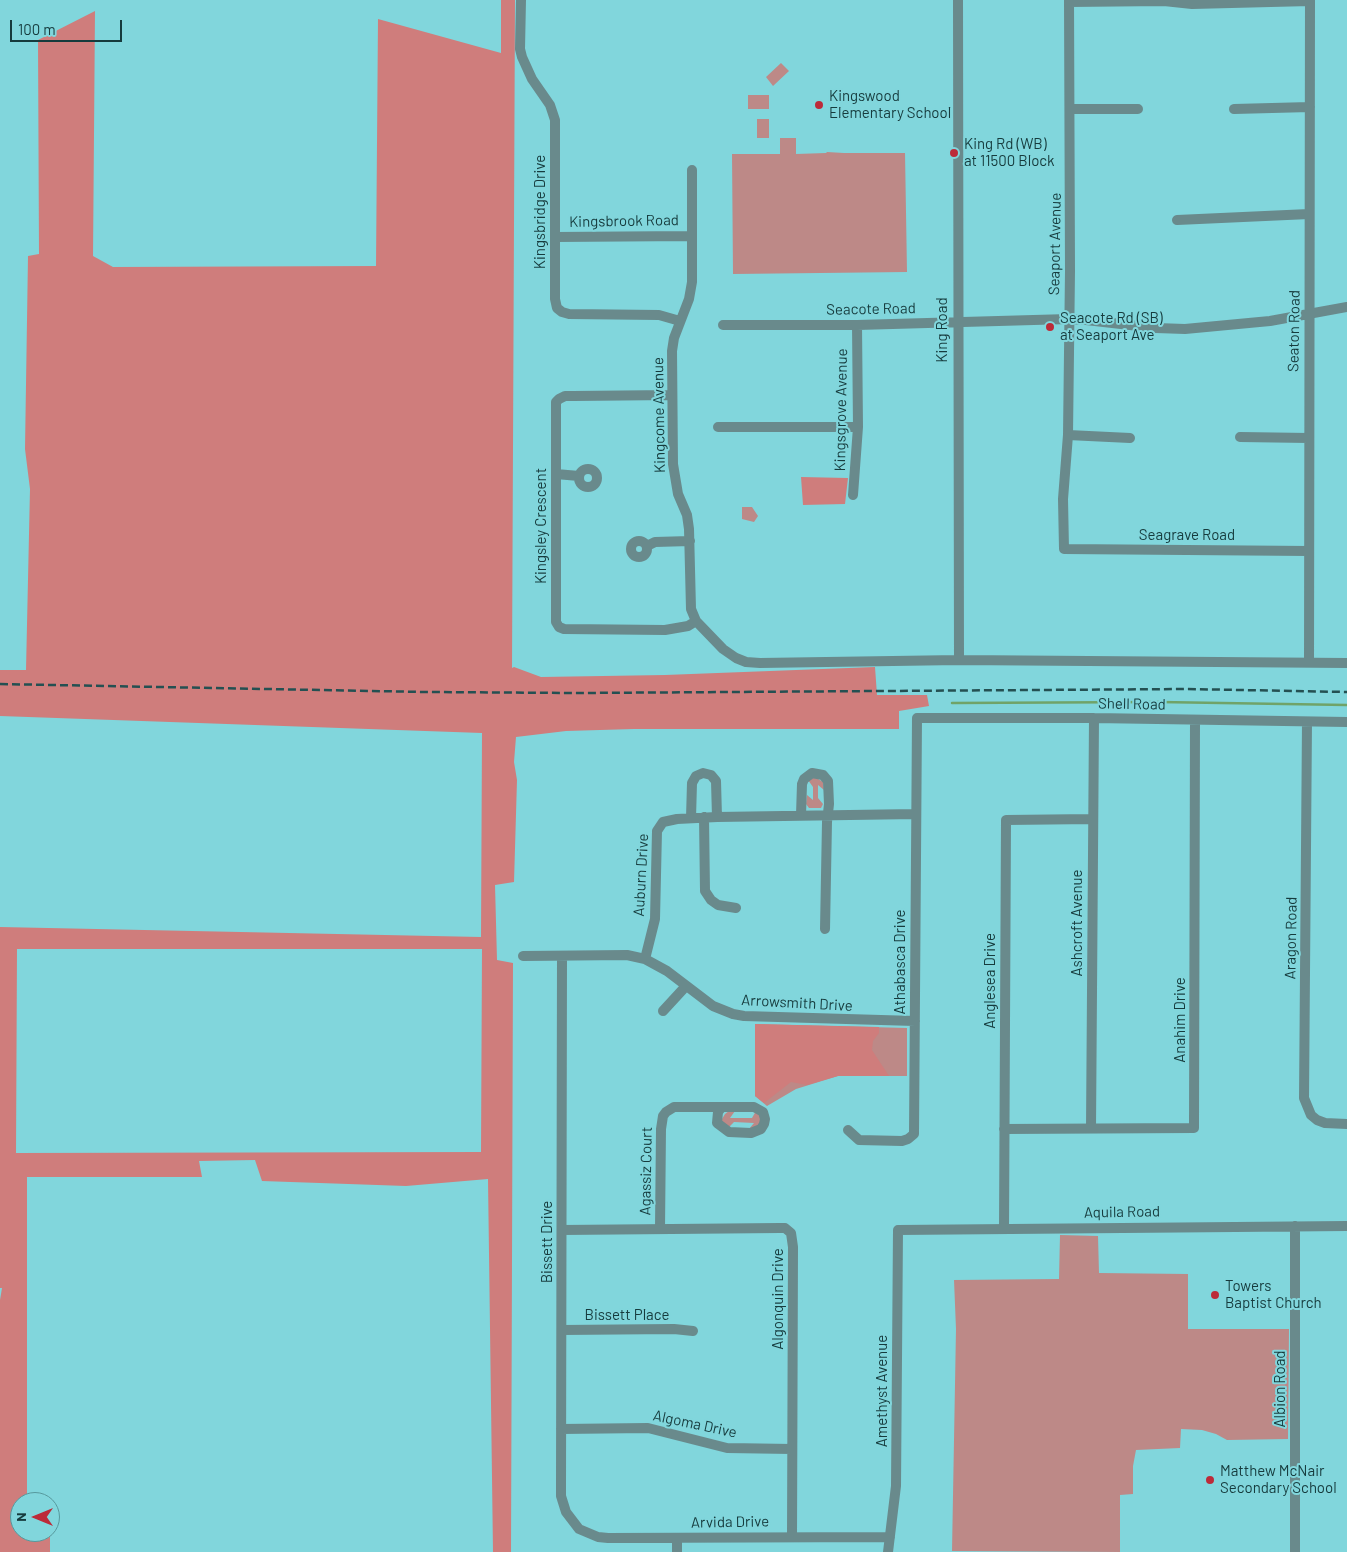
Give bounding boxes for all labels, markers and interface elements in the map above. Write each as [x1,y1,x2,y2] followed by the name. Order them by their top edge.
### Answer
[12,10,125,42] scale bar
[18,20,56,38] text: 100 m
[829,87,951,122] place label: Kingswood Elementary School
[813,99,825,111] marker: Kingswood Elementary School
[964,135,1055,170] place label: King Rd (WB) at 11500 Block
[948,147,960,159] marker: King Rd (WB) at 11500 Block
[531,155,549,269] street label: Kingsbridge Drive
[1045,193,1065,295] street label: Seaport Avenue
[569,211,679,231] street label: Kingsbrook Road
[1284,290,1304,372] street label: Seaton Road
[933,297,951,363] street label: King Road
[826,299,916,319] street label: Seacote Road
[1060,309,1163,344] place label: Seacote Rd (SB) at Seaport Ave
[1044,321,1056,333] marker: Seacote Rd (SB) at Seaport Ave
[831,348,851,472] street label: Kingsgrove Avenue
[649,357,669,473] street label: Kingcome Avenue
[532,468,550,584] street label: Kingsley Crescent
[1139,526,1235,544] street label: Seagrave Road
[1098,694,1166,714] street label: Shell Road
[630,833,652,917] street label: Auburn Drive
[1068,869,1086,977] street label: Ashcroft Avenue
[1281,897,1301,979] street label: Aragon Road
[891,909,909,1015] street label: Athabasca Drive
[981,933,999,1029] street label: Anglesea Drive
[1171,977,1189,1063] street label: Anahim Drive
[741,991,853,1015] street label: Arrowsmith Drive
[636,1127,656,1215] street label: Agassiz Court
[538,1201,556,1283] street label: Bissett Drive
[1084,1202,1160,1222] street label: Aquila Road
[769,1248,787,1350] street label: Algonquin Drive
[1225,1277,1322,1312] place label: Towers Baptist Church
[1209,1289,1221,1301] marker: Towers Baptist Church
[585,1306,669,1324] street label: Bissett Place
[873,1335,891,1447] street label: Amethyst Avenue
[1271,1350,1289,1428] street label: Albion Road
[651,1406,739,1442] street label: Algoma Drive
[1220,1462,1337,1497] place label: Matthew McNair Secondary School
[1204,1474,1216,1486] marker: Matthew McNair Secondary School
[10,1492,60,1542] north arrow
[12,1512,29,1522] text: N
[691,1512,769,1532] street label: Arvida Drive

